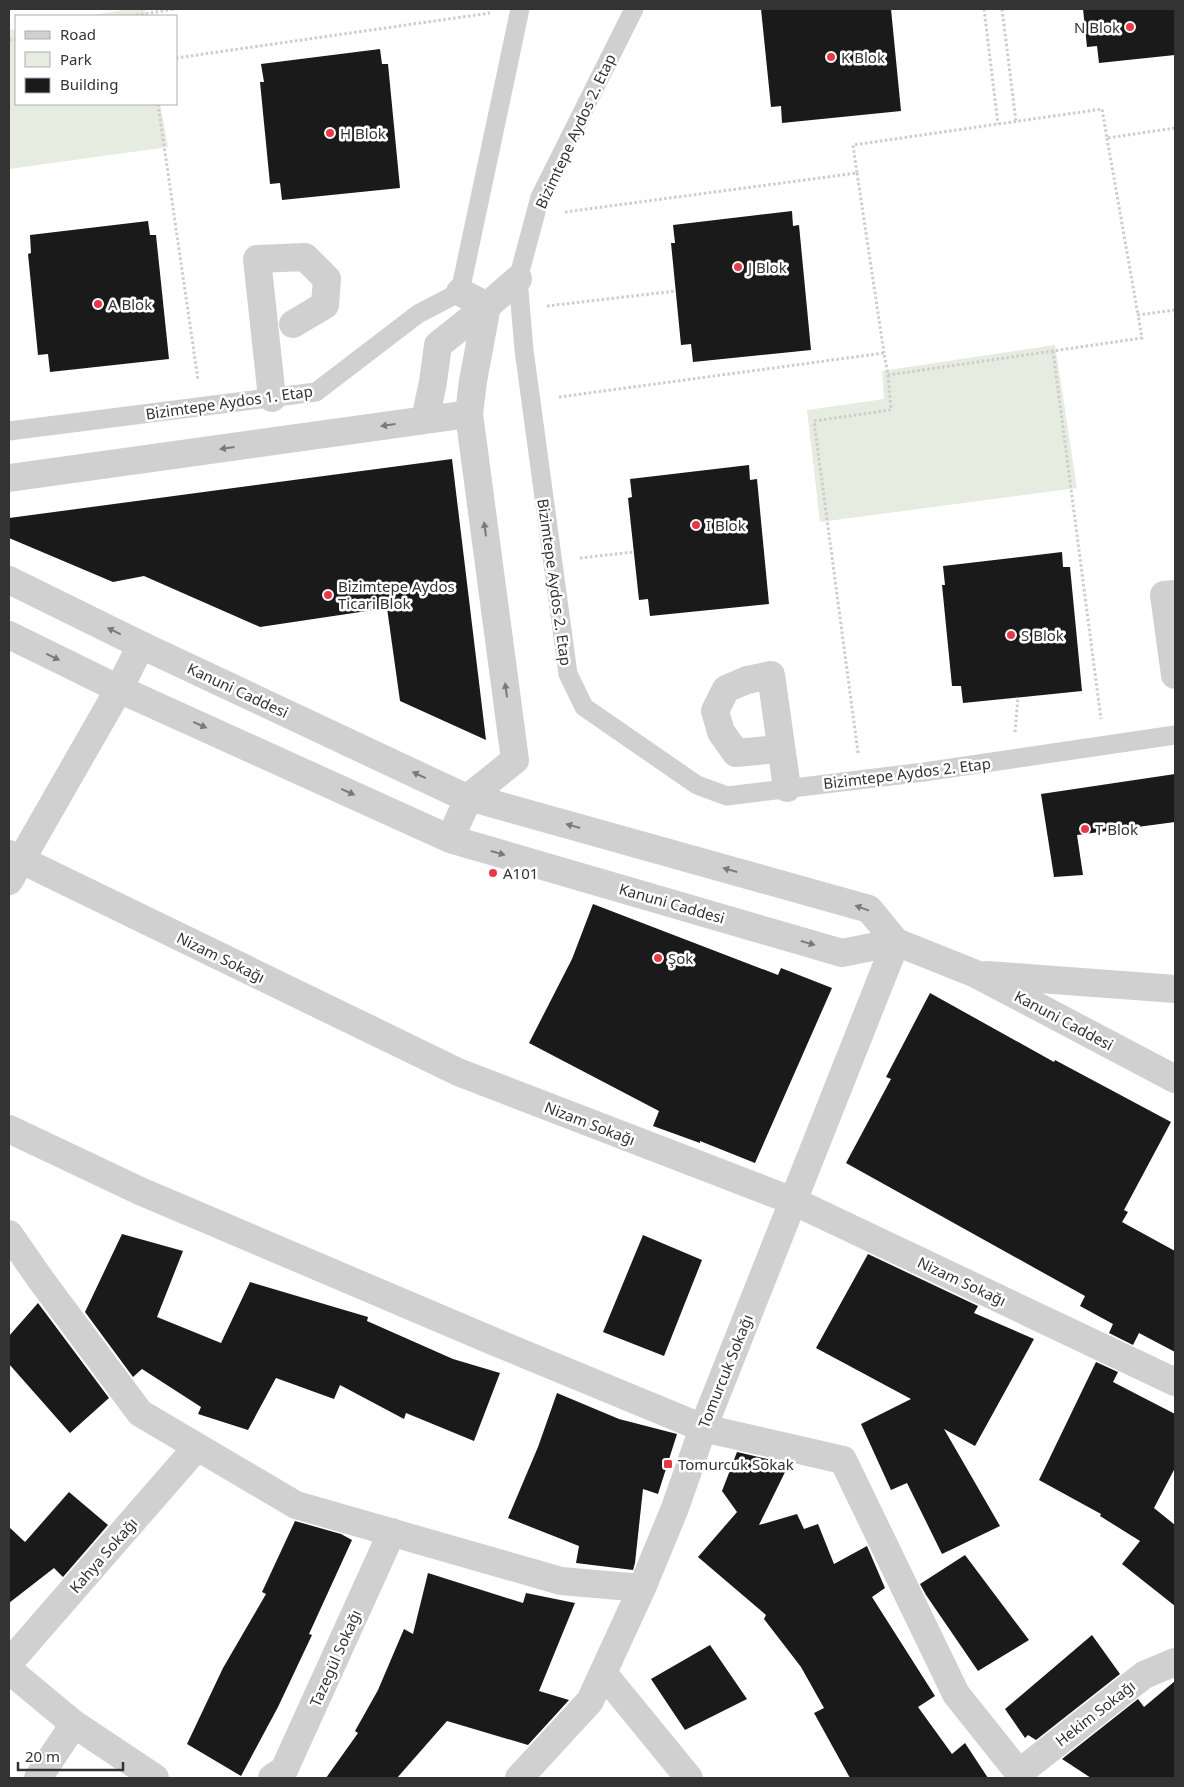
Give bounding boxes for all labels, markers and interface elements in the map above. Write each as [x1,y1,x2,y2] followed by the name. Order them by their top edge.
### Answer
[15,15,178,105] legend
[1074,17,1120,37] place label: N Blok
[1124,21,1136,33] marker: N Blok
[60,24,96,44] text: Road
[841,47,885,67] place label: K Blok
[60,49,92,69] text: Park
[530,50,620,212] street label: Bizimtepe Aydos 2. Etap
[825,51,837,63] marker: K Blok
[60,74,118,94] text: Building
[340,123,386,143] place label: H Blok
[324,127,336,139] marker: H Blok
[746,257,787,277] place label: J Blok
[732,261,744,273] marker: J Blok
[108,294,152,314] place label: A Blok
[92,298,104,310] marker: A Blok
[144,380,314,424] street label: Bizimtepe Aydos 1. Etap
[380,422,396,430] one-way arrow
[219,444,235,452] one-way arrow
[533,497,577,667] street label: Bizimtepe Aydos 2. Etap
[706,515,746,535] place label: I Blok
[690,519,702,531] marker: I Blok
[480,520,488,536] one-way arrow
[338,576,455,613] place label: Bizimtepe Aydos Ticari Blok
[322,589,334,601] marker: Bizimtepe Aydos Ticari Blok
[1021,625,1064,645] place label: S Blok
[107,627,121,635] one-way arrow
[1005,629,1017,641] marker: S Blok
[45,652,60,661] one-way arrow
[184,658,292,722] street label: Kanuni Caddesi
[502,681,510,697] one-way arrow
[193,722,207,730] one-way arrow
[822,753,992,793] street label: Bizimtepe Aydos 2. Etap
[412,771,426,779] one-way arrow
[341,789,355,797] one-way arrow
[1095,819,1138,839] place label: T Blok
[565,822,580,830] one-way arrow
[1079,823,1091,835] marker: T Blok
[491,849,506,857] one-way arrow
[503,863,538,883] place label: A101
[722,866,737,874] one-way arrow
[487,867,499,879] marker: A101
[617,878,727,928] street label: Kanuni Caddesi
[854,904,869,912] one-way arrow
[174,927,268,987] street label: Nizam Sokağı
[800,940,815,948] one-way arrow
[668,948,693,968] place label: Şok
[652,952,664,964] marker: Şok
[1011,986,1117,1054] street label: Kanuni Caddesi
[542,1097,638,1149] street label: Nizam Sokağı
[914,1252,1010,1310] street label: Nizam Sokağı
[693,1311,757,1431] street label: Tomurcuk Sokağı
[678,1454,794,1474] place label: Tomurcuk Sokak
[662,1458,674,1470] marker: Tomurcuk Sokak
[65,1513,141,1597] street label: Kahya Sokağı
[305,1606,365,1710] street label: Tazegül Sokağı
[1051,1676,1139,1750] street label: Hekim Sokağı
[18,1740,122,1772] scale bar
[25,1746,60,1766] text: 20 m

